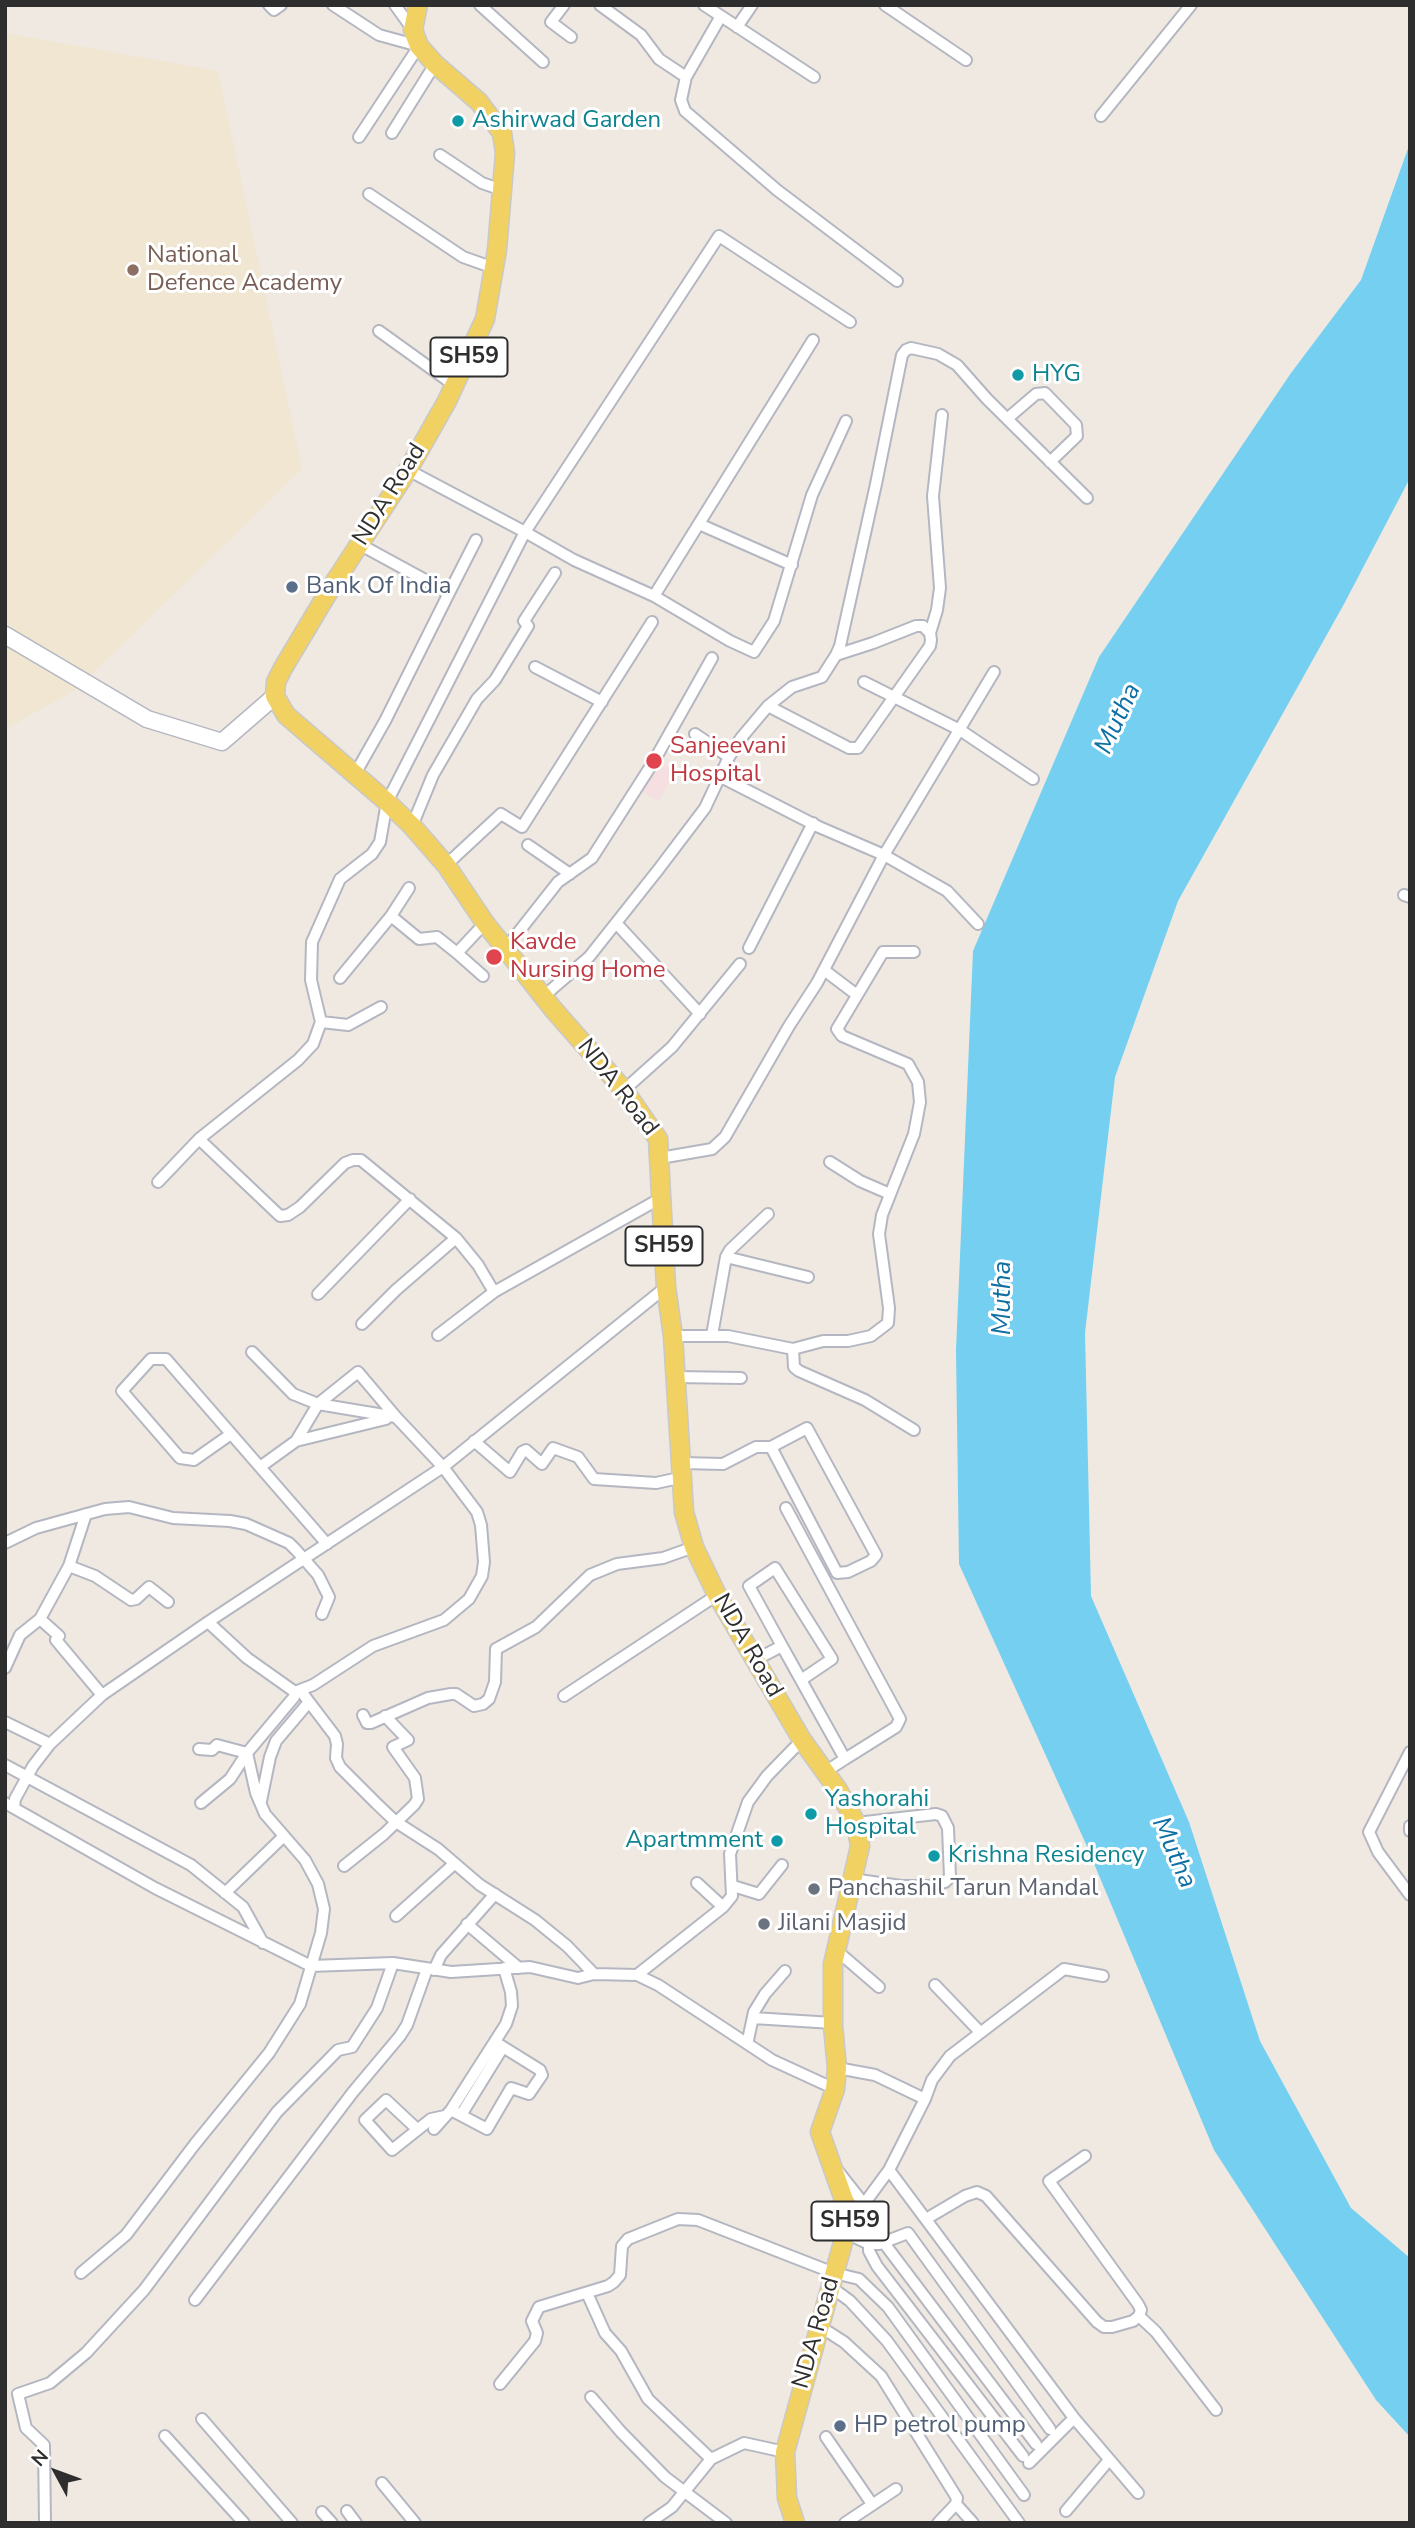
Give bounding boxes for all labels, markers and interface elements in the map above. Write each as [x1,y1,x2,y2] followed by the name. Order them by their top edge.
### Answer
[472,107,661,135] place label: Ashirwad Garden
[450,113,466,129] marker: Ashirwad Garden
[147,242,342,298] place label: National Defence Academy
[125,262,141,278] marker: National Defence Academy
[430,338,508,376] road number: SH59
[1032,361,1081,389] place label: HYG
[1010,367,1026,383] marker: HYG
[347,439,433,551] street label: NDA Road
[306,573,451,601] place label: Bank Of India
[284,579,300,595] marker: Bank Of India
[1089,679,1149,759] water label: Mutha
[670,733,786,789] place label: Sanjeevani Hospital
[644,751,664,771] marker: Sanjeevani Hospital
[510,929,666,985] place label: Kavde Nursing Home
[484,947,504,967] marker: Kavde Nursing Home
[570,1034,664,1142] street label: NDA Road
[626,1226,702,1266] road number: SH59
[988,1261,1020,1335] water label: Mutha
[706,1589,788,1703] street label: NDA Road
[825,1786,929,1842] place label: Yashorahi Hospital
[803,1806,819,1822] marker: Yashorahi Hospital
[1144,1813,1202,1893] water label: Mutha
[625,1827,763,1855] place label: Apartmment
[769,1833,785,1849] marker: Apartmment
[948,1842,1144,1870] place label: Krishna Residency
[926,1848,942,1864] marker: Krishna Residency
[828,1875,1098,1903] place label: Panchashil Tarun Mandal
[806,1881,822,1897] marker: Panchashil Tarun Mandal
[778,1910,907,1938] place label: Jilani Masjid
[756,1916,772,1932] marker: Jilani Masjid
[812,2202,888,2240] road number: SH59
[787,2274,847,2392] street label: NDA Road
[854,2412,1026,2440] place label: HP petrol pump
[832,2418,848,2434] marker: HP petrol pump
[21,2437,91,2507] north arrow
[26,2444,55,2472] text: N

